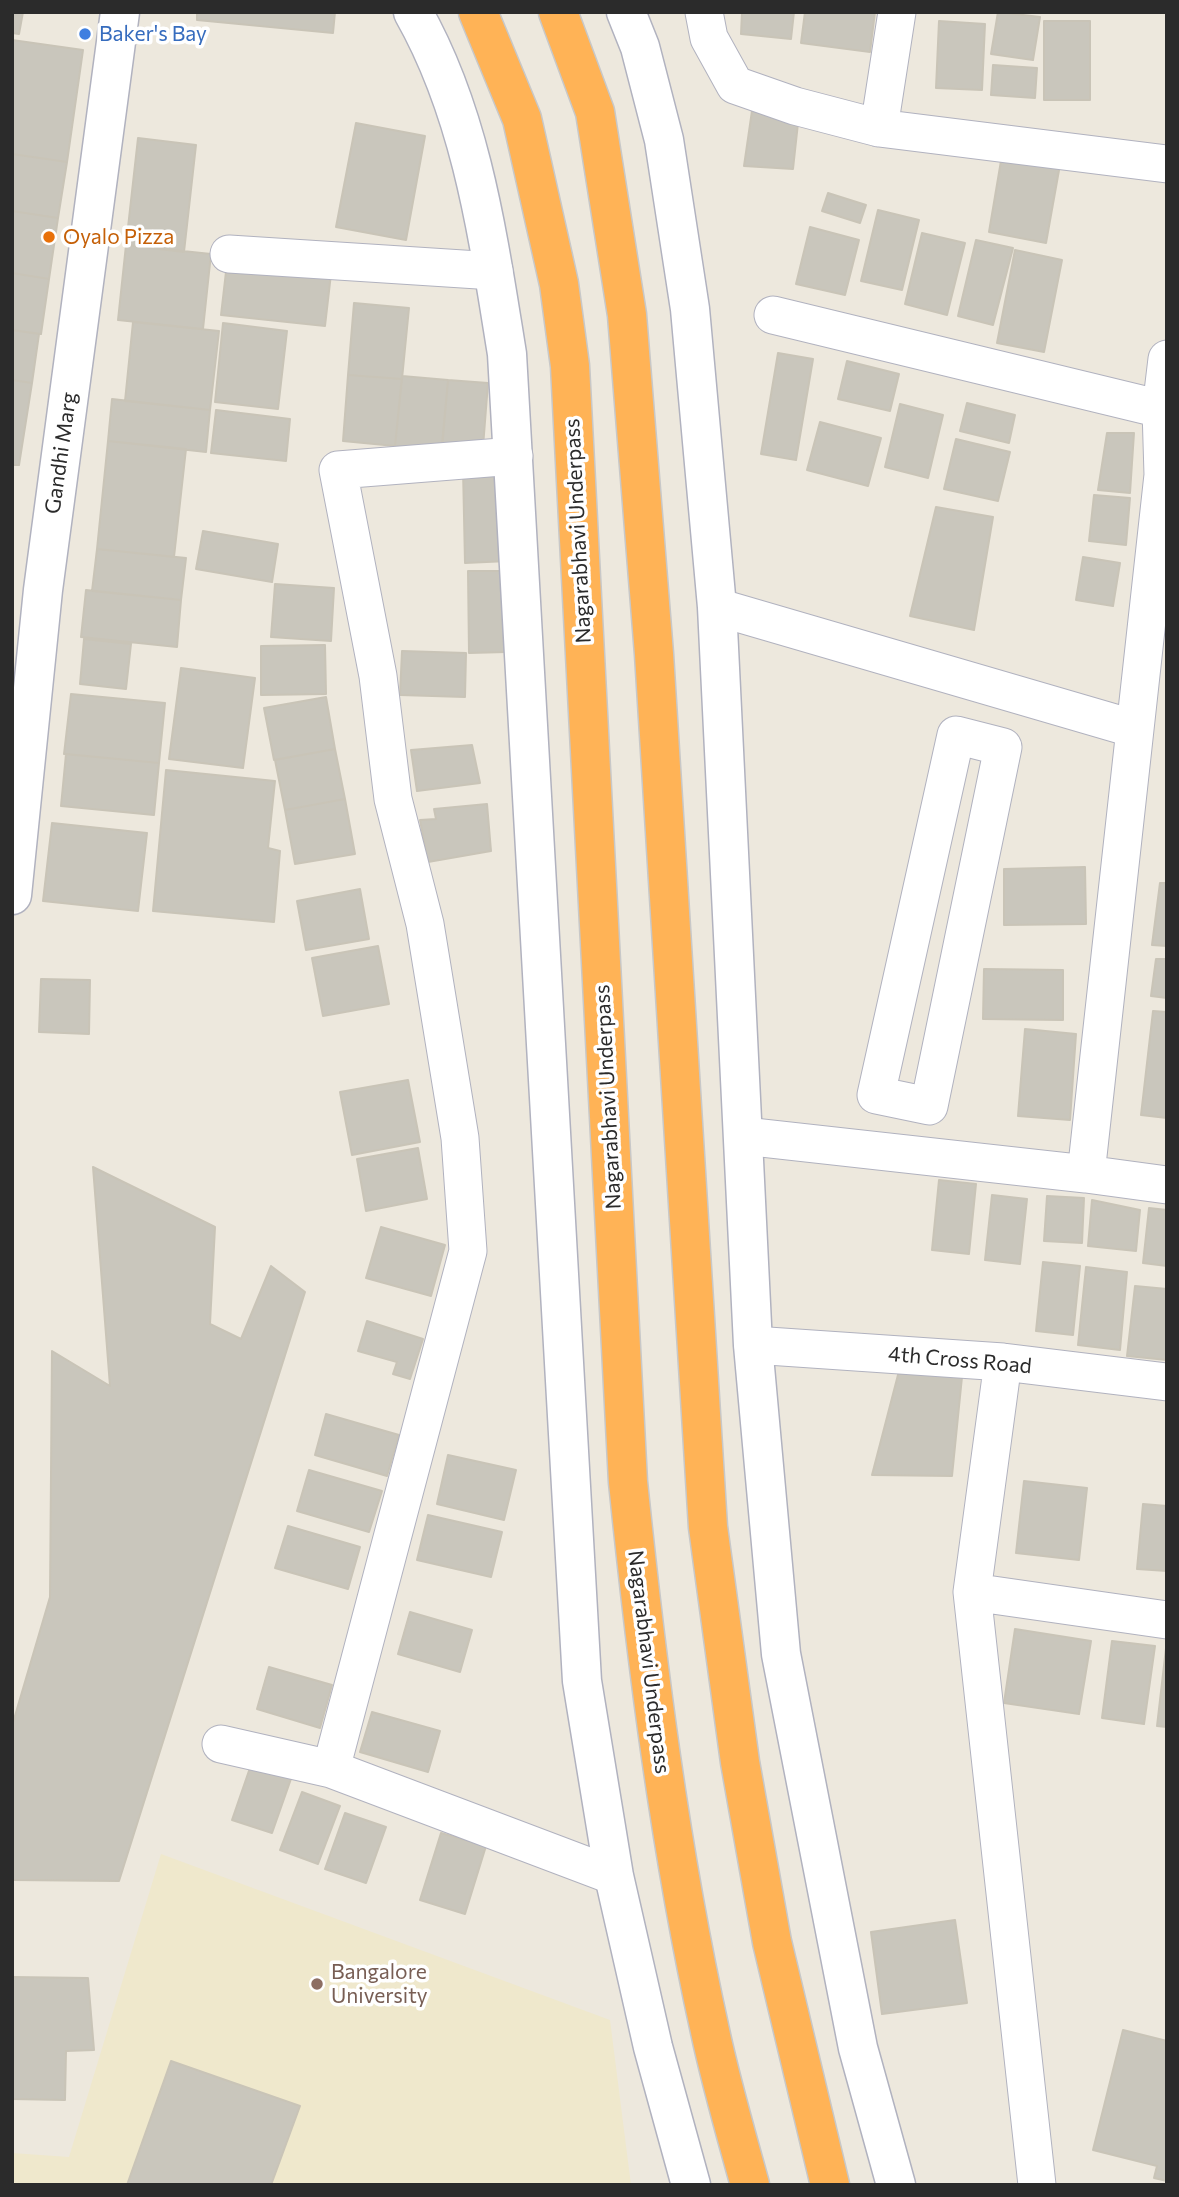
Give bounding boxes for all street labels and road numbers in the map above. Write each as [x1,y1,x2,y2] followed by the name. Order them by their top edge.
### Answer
[40,391,82,515] street label: Gandhi Marg
[560,418,596,644] street label: Nagarabhavi Underpass
[590,984,626,1210] street label: Nagarabhavi Underpass
[887,1341,1033,1379] street label: 4th Cross Road
[623,1549,675,1775] street label: Nagarabhavi Underpass

